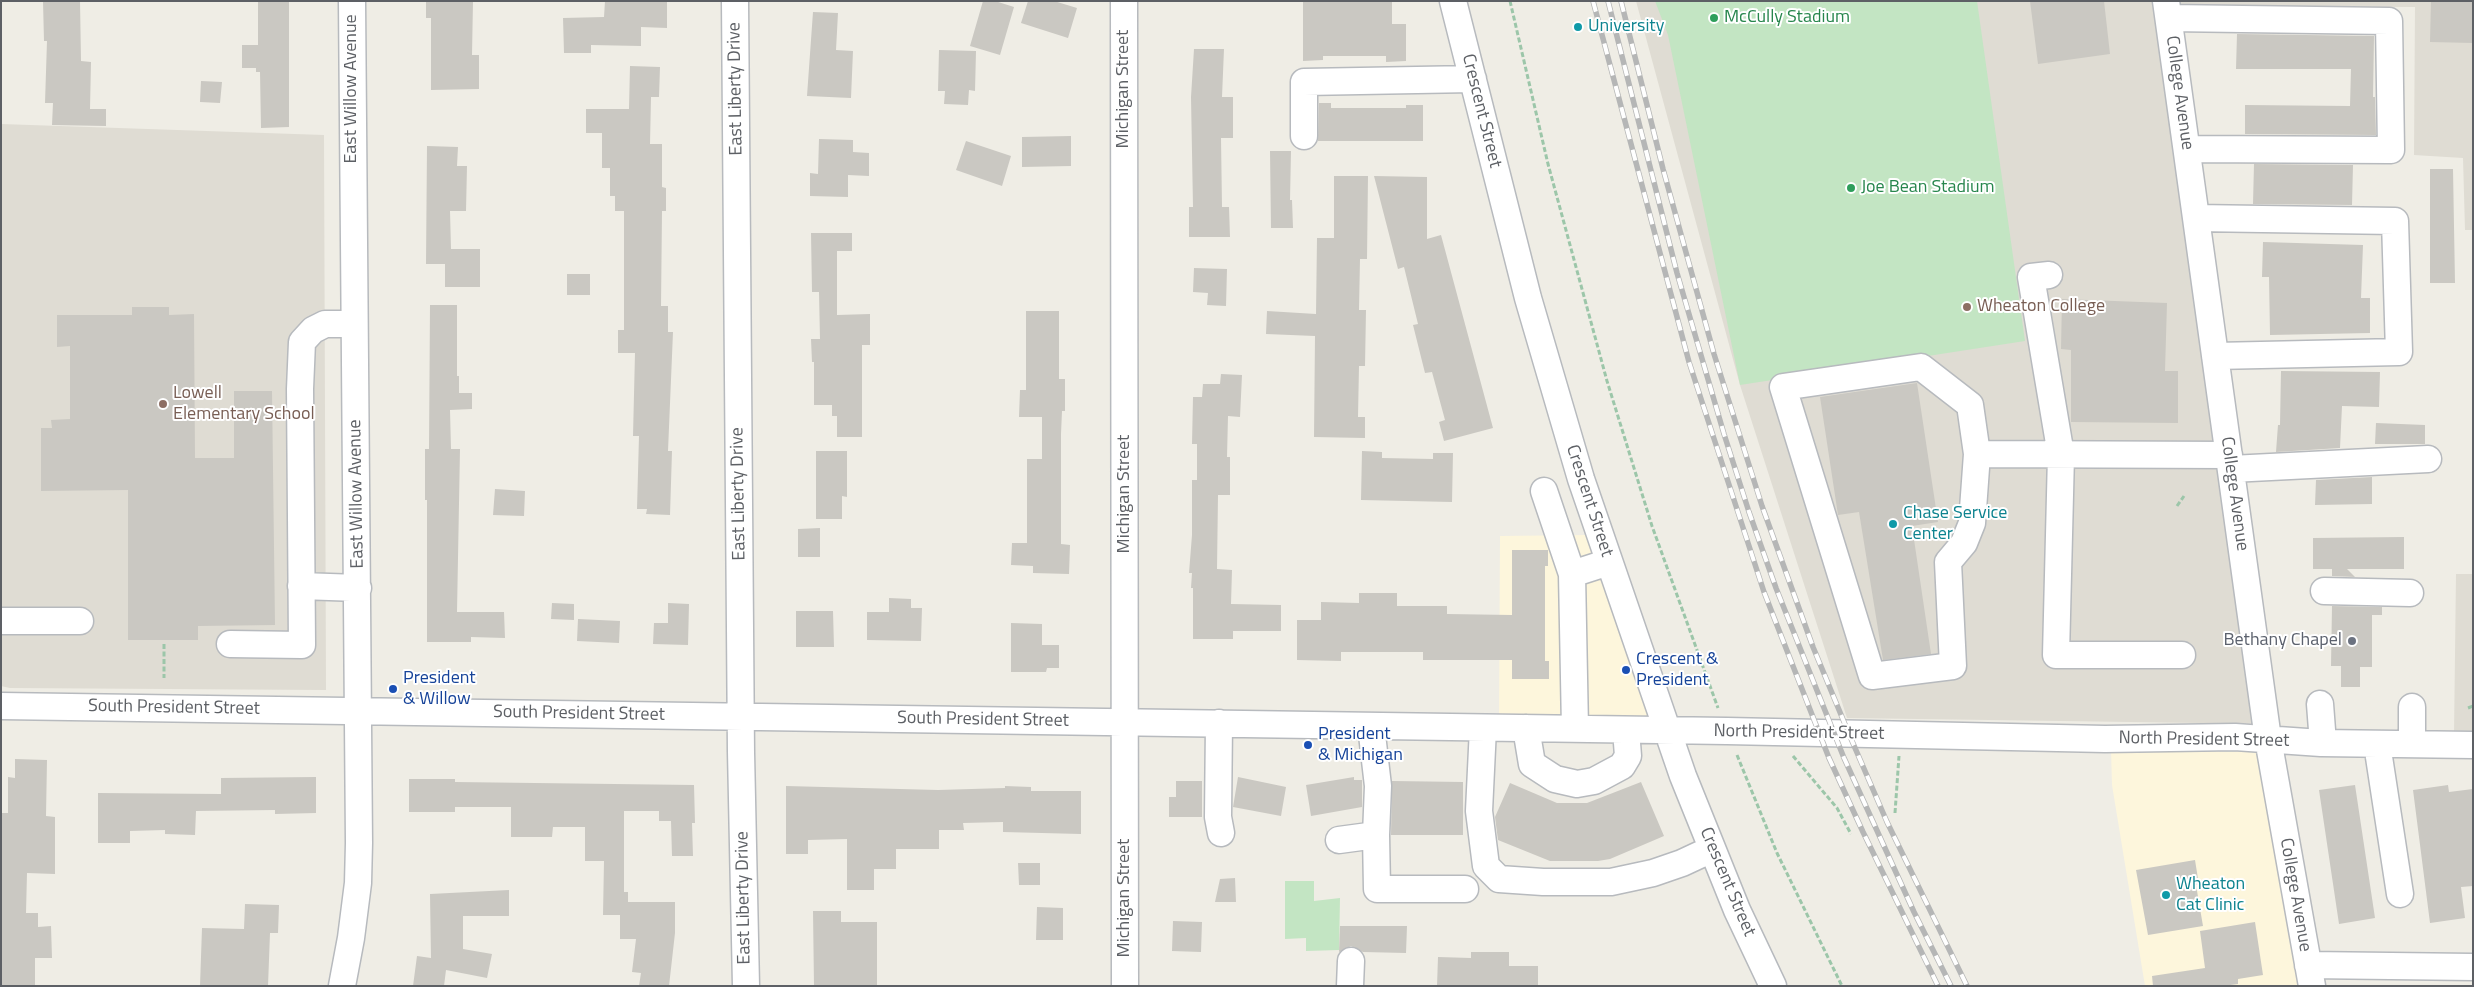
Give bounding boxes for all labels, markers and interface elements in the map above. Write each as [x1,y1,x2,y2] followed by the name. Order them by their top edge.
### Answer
[1724,7,1850,29] place label: McCully Stadium
[1708,12,1720,24] marker: McCully Stadium
[341,14,363,164] street label: East Willow Avenue
[1588,16,1664,38] place label: University
[1572,21,1584,33] marker: University
[724,22,748,156] street label: East Liberty Drive
[1113,30,1135,148] street label: Michigan Street
[2160,34,2198,152] street label: College Avenue
[1456,52,1506,170] street label: Crescent Street
[1861,177,1994,199] place label: Joe Bean Stadium
[1845,182,1857,194] marker: Joe Bean Stadium
[1977,296,2105,318] place label: Wheaton College
[1961,301,1973,313] marker: Wheaton College
[173,383,315,426] place label: Lowell Elementary School
[157,398,169,410] marker: Lowell Elementary School
[345,419,369,569] street label: East Willow Avenue
[727,427,751,561] street label: East Liberty Drive
[1114,435,1136,553] street label: Michigan Street
[2215,435,2253,553] street label: College Avenue
[1561,442,1617,560] street label: Crescent Street
[1903,503,2007,546] place label: Chase Service Center
[1887,518,1899,530] marker: Chase Service Center
[2223,630,2342,652] place label: Bethany Chapel
[2346,635,2358,647] marker: Bethany Chapel
[1636,649,1718,692] place label: Crescent & President
[1620,664,1632,676] marker: Crescent & President
[403,668,476,711] place label: President & Willow
[387,683,399,695] marker: President & Willow
[88,696,260,720] street label: South President Street
[493,702,665,726] street label: South President Street
[897,708,1069,732] street label: South President Street
[1713,721,1885,745] street label: North President Street
[1318,724,1403,766] place label: President & Michigan
[2118,728,2290,752] street label: North President Street
[1302,739,1314,751] marker: President & Michigan
[1694,824,1760,940] street label: Crescent Street
[732,831,756,965] street label: East Liberty Drive
[2274,836,2316,954] street label: College Avenue
[1114,839,1136,957] street label: Michigan Street
[2176,874,2245,916] place label: Wheaton Cat Clinic
[2160,889,2172,901] marker: Wheaton Cat Clinic

